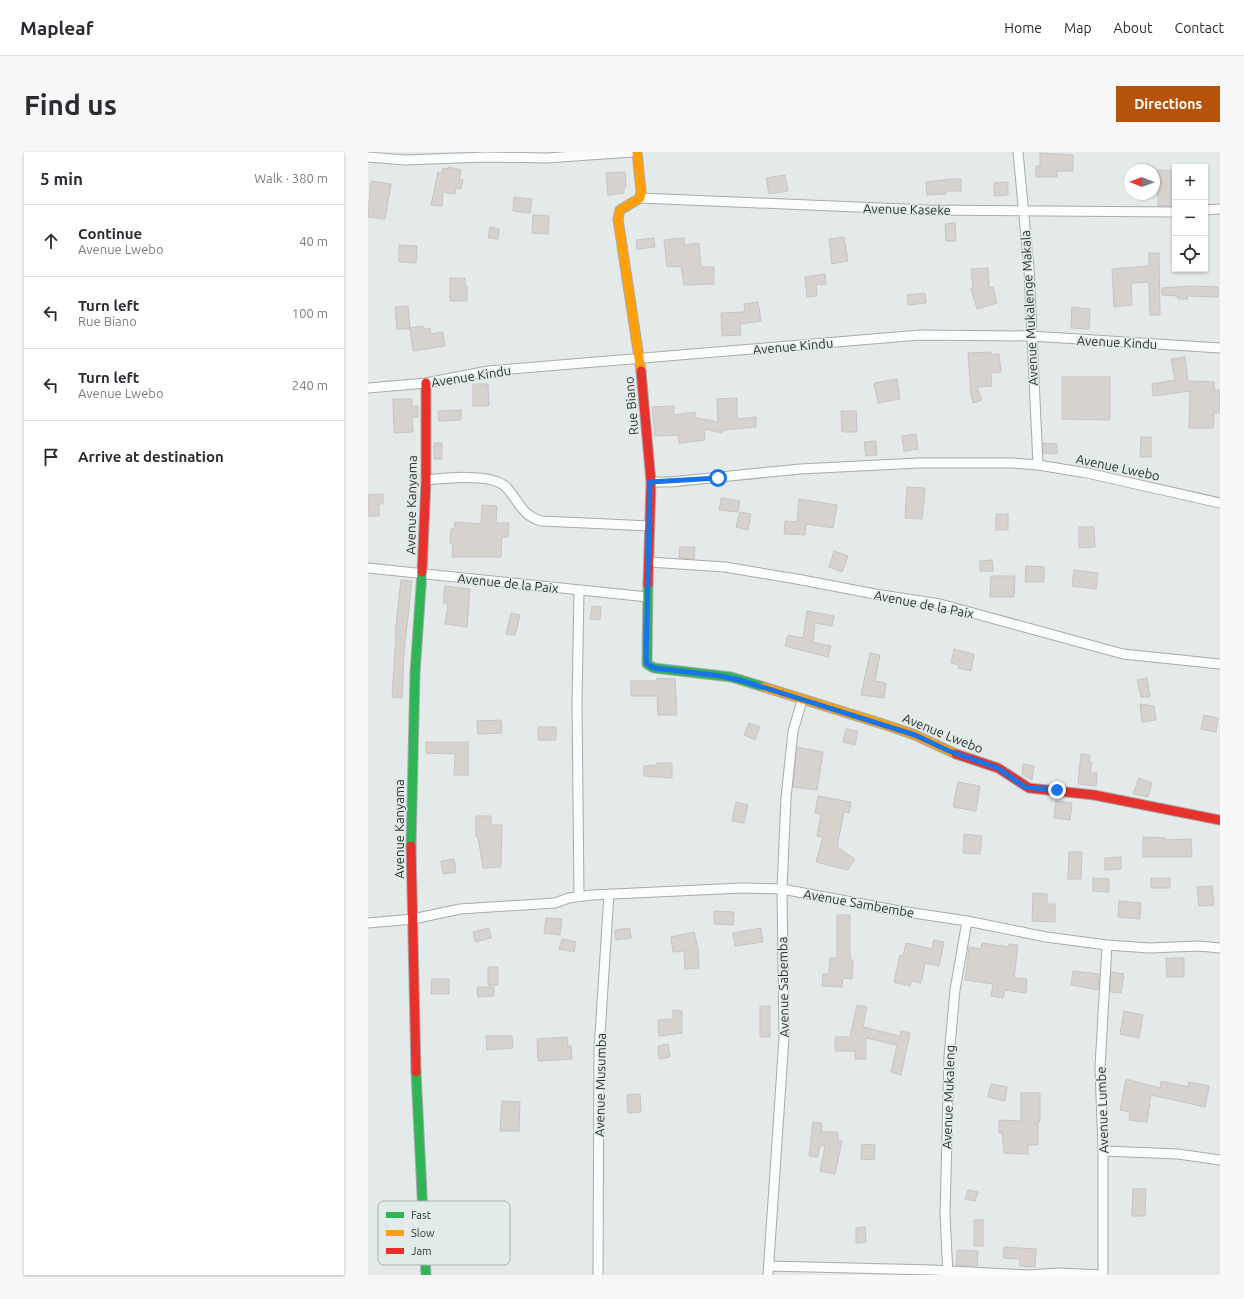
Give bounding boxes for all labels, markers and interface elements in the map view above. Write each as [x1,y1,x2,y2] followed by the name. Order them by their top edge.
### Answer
[20,17,93,39] text: Mapleaf
[1004,20,1042,36] text: Home
[1064,20,1092,36] text: Map
[1114,20,1153,36] text: About
[1175,20,1224,36] text: Contact
[1116,86,1220,122] button: Directions
[24,89,117,120] text: Find us
[1124,164,1160,200] north arrow
[1172,164,1208,272] map controls
[1172,164,1208,200] button: +
[40,169,83,188] text: 5 min
[254,171,328,185] text: Walk · 380 m
[1172,200,1208,236] button: −
[863,201,951,217] street label: Avenue Kaseke
[78,225,142,242] text: Continue
[40,230,62,252] icon: ahead
[1018,230,1040,386] street label: Avenue Mukalenge Makala
[299,234,328,248] text: 40 m
[1172,236,1208,272] button: locate
[78,242,164,256] text: Avenue Lwebo
[78,297,139,314] text: Turn left
[40,302,62,324] icon: left
[292,306,328,320] text: 100 m
[78,314,137,328] text: Rue Biano
[1076,333,1158,351] street label: Avenue Kindu
[752,336,834,356] street label: Avenue Kindu
[430,363,512,389] street label: Avenue Kindu
[78,369,139,386] text: Turn left
[40,374,62,396] icon: left
[621,376,641,436] street label: Rue Biano
[292,378,328,392] text: 240 m
[78,386,164,400] text: Avenue Lwebo
[40,446,62,468] icon: arrive
[78,448,224,465] text: Arrive at destination
[1075,451,1161,483] street label: Avenue Lwebo
[403,455,419,555] street label: Avenue Kanyama
[709,469,727,487] route start
[457,571,560,595] street label: Avenue de la Paix
[873,587,976,621] street label: Avenue de la Paix
[901,710,985,756] street label: Avenue Lwebo
[392,779,406,879] street label: Avenue Kanyama
[1048,781,1066,799] route end
[802,886,916,920] street label: Avenue Sambembe
[775,937,791,1037] street label: Avenue Sabemba
[592,1033,608,1137] street label: Avenue Musumba
[939,1045,957,1149] street label: Avenue Mukaleng
[1093,1066,1111,1154] street label: Avenue Lumbe
[378,1201,510,1265] legend
[411,1209,432,1221] text: Fast
[411,1227,435,1239] text: Slow
[411,1245,432,1257] text: Jam

